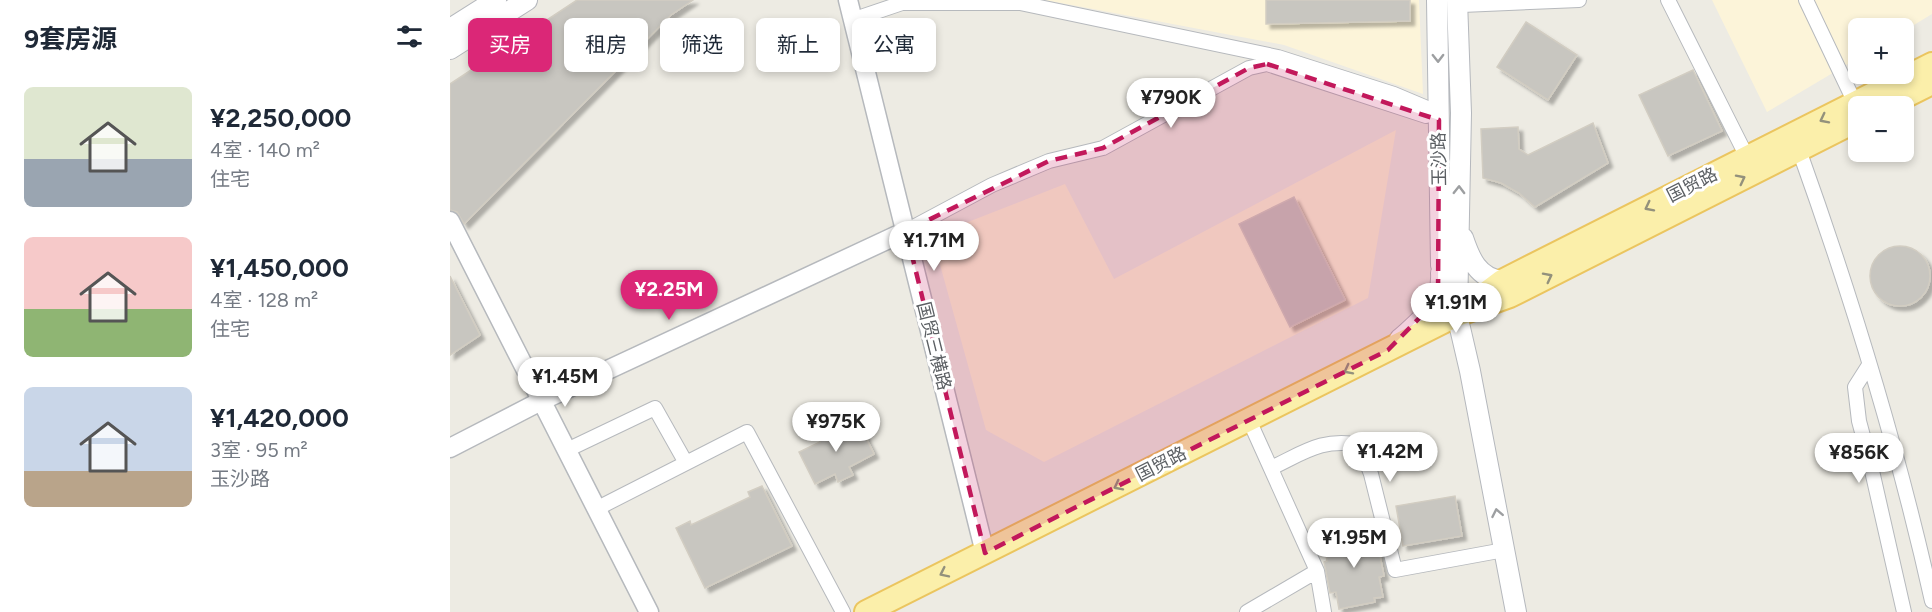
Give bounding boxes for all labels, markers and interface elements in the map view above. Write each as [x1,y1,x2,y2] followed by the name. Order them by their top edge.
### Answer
[468,18,552,72] chip: 买房
[564,18,648,72] chip: 租房
[660,18,744,72] chip: 筛选
[756,18,840,72] chip: 新上
[852,18,936,72] chip: 公寓
[1848,18,1914,162] map controls
[1848,18,1914,84] button: +
[393,20,426,53] icon: filters
[24,23,117,55] text: 9套房源
[1432,54,1444,63] one-way arrow
[1129,78,1213,129] pin: ¥790K
[1141,85,1201,109] text: ¥790K
[1848,96,1914,162] button: −
[210,102,351,134] text: ¥2,250,000
[72,111,144,183] icon: home
[1819,112,1830,123] one-way arrow
[1428,132,1450,186] street label: 玉沙路
[210,138,320,162] text: 4室 · 140 m²
[1663,163,1721,207] street label: 国贸路
[210,167,250,191] text: 住宅
[1735,175,1746,187] one-way arrow
[1453,185,1466,194] one-way arrow
[1645,199,1656,211] one-way arrow
[885,221,983,272] pin: ¥1.71M
[903,228,965,252] text: ¥1.71M
[210,252,349,284] text: ¥1,450,000
[72,261,144,333] icon: home
[620,270,718,321] pin: ¥2.25M
[1542,272,1553,284] one-way arrow
[635,277,703,301] text: ¥2.25M
[1407,283,1505,334] pin: ¥1.91M
[210,288,318,312] text: 4室 · 128 m²
[1425,290,1487,314] text: ¥1.91M
[912,300,956,392] street label: 国贸三横路
[210,317,250,341] text: 住宅
[516,357,614,408] pin: ¥1.45M
[1344,362,1355,374] one-way arrow
[532,364,598,388] text: ¥1.45M
[210,402,349,434] text: ¥1,420,000
[794,402,878,453] pin: ¥975K
[806,409,866,433] text: ¥975K
[72,411,144,483] icon: home
[1341,432,1439,483] pin: ¥1.42M
[1817,433,1901,484] pin: ¥856K
[210,438,308,462] text: 3室 · 95 m²
[1357,439,1423,463] text: ¥1.42M
[1829,440,1889,464] text: ¥856K
[1132,442,1190,486] street label: 国贸路
[210,467,270,491] text: 玉沙路
[1113,478,1124,490] one-way arrow
[1491,509,1504,519] one-way arrow
[1305,518,1403,569] pin: ¥1.95M
[1321,525,1387,549] text: ¥1.95M
[939,566,950,578] one-way arrow

